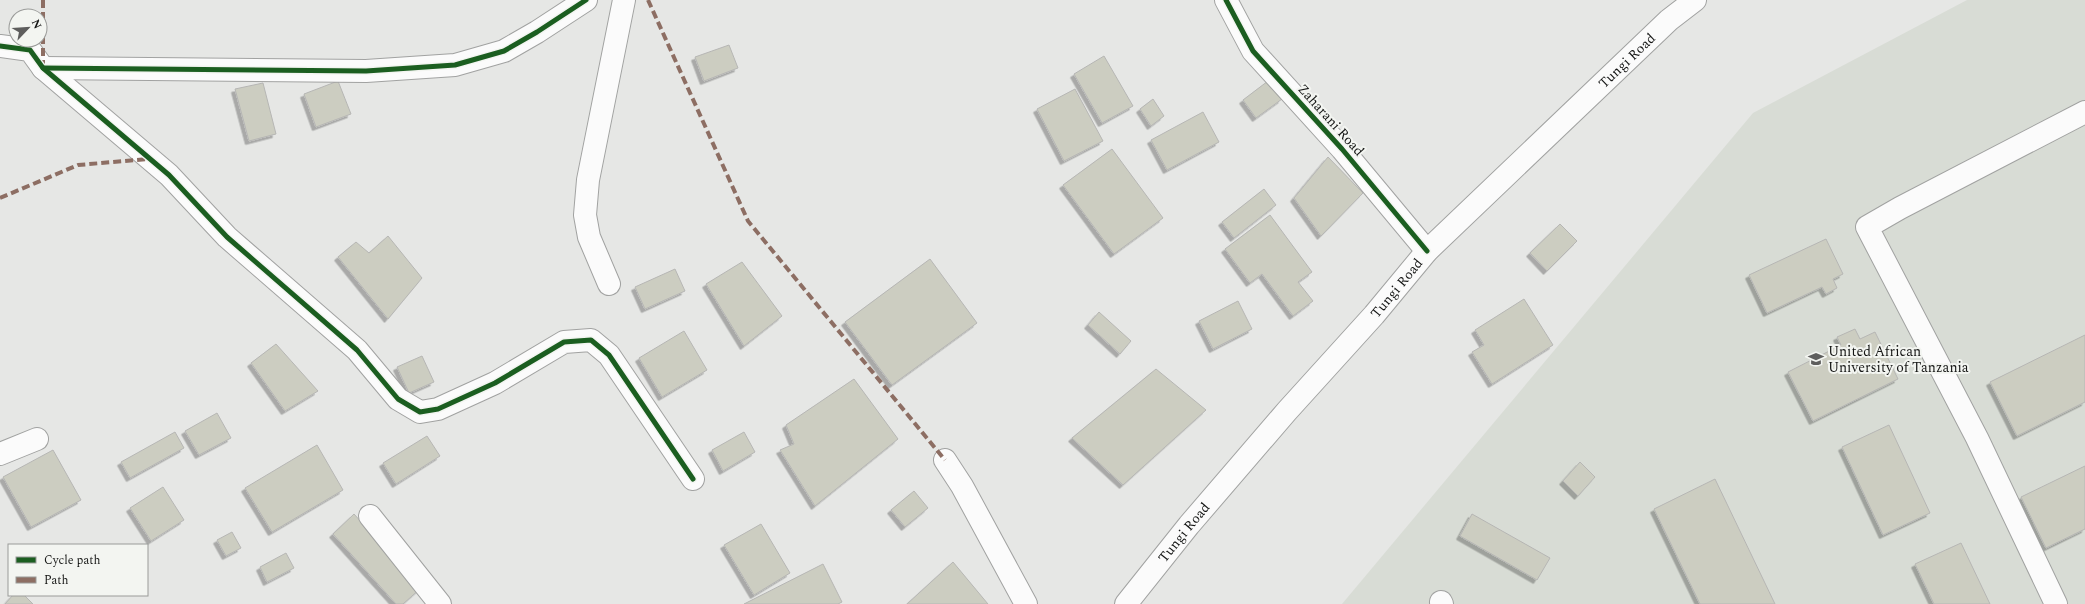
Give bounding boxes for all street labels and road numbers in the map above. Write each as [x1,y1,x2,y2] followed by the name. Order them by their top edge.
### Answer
[1593,28,1660,93] street label: Tungi Road
[1293,79,1369,161] street label: Zaharani Road
[1365,253,1428,323] street label: Tungi Road
[1153,497,1215,567] street label: Tungi Road

